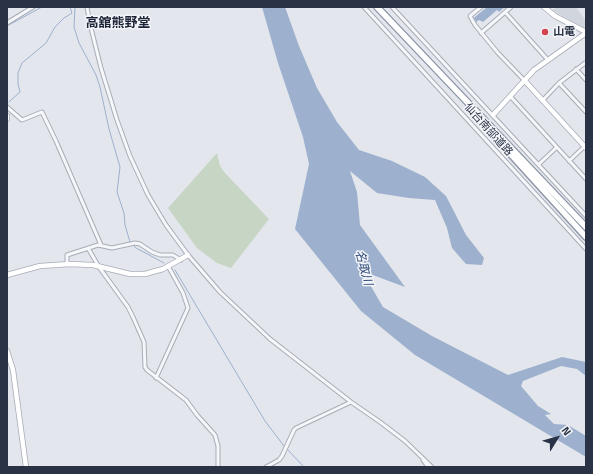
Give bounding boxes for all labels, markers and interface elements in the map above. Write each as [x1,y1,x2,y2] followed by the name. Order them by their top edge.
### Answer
[86,16,150,32] district label: 高舘熊野堂
[553,25,575,39] place label: 山電
[540,27,550,37] marker: 山電
[461,101,515,159] street label: 仙台南部道路
[351,249,375,287] water label: 名取川
[537,418,577,458] north arrow
[558,423,575,439] text: N

